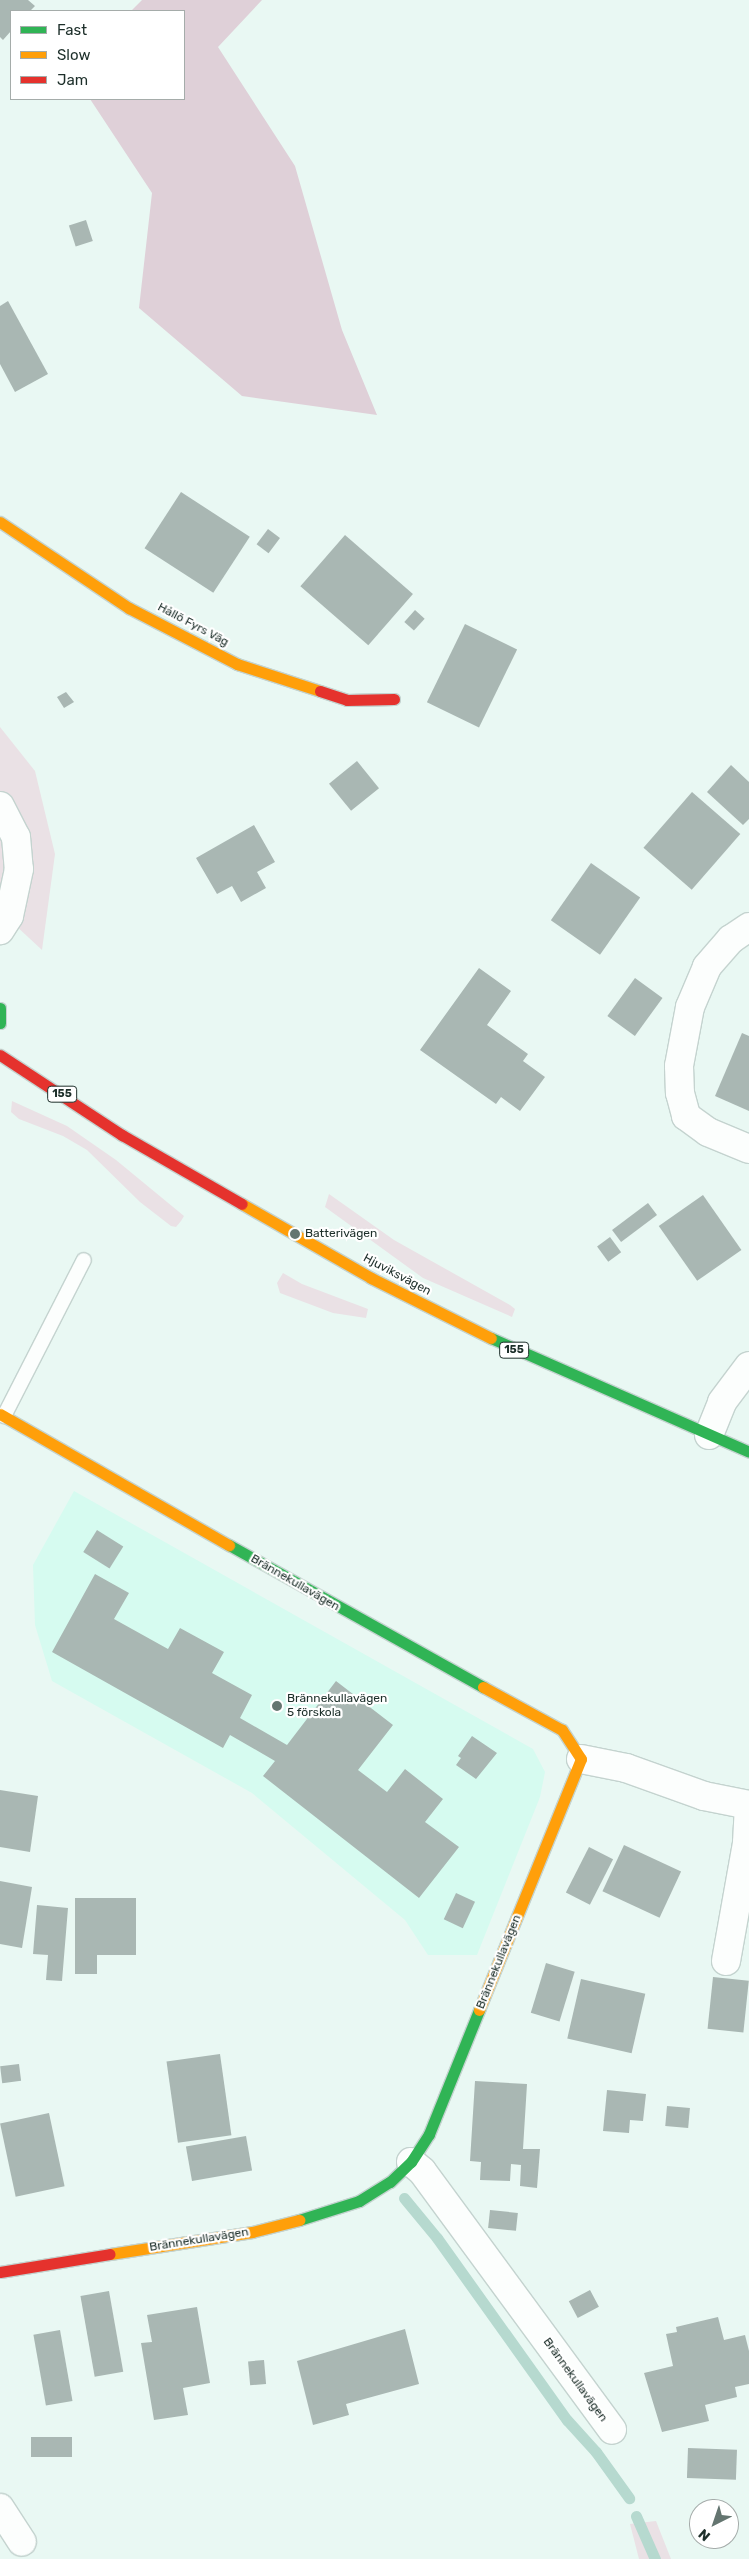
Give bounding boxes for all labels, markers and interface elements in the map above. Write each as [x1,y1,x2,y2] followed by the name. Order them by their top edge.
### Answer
[10,10,185,100] legend
[57,21,87,39] text: Fast
[57,46,90,64] text: Slow
[57,71,88,89] text: Jam
[155,600,231,650] street label: Hållö Fyrs Väg
[47,1086,77,1102] road number: 155
[305,1227,377,1241] place label: Batterivägen
[289,1228,301,1240] marker: Batterivägen
[361,1251,433,1299] street label: Hjuviksvägen
[499,1342,529,1358] road number: 155
[248,1552,342,1614] street label: Brännekullavägen
[287,1692,387,1720] place label: Brännekullavägen 5 förskola
[271,1700,283,1712] marker: Brännekullavägen 5 förskola
[474,1913,524,2011] street label: Brännekullavägen
[148,2225,250,2255] street label: Brännekullavägen
[540,2335,610,2425] street label: Brännekullavägen
[689,2499,739,2549] north arrow
[695,2525,714,2545] text: N

